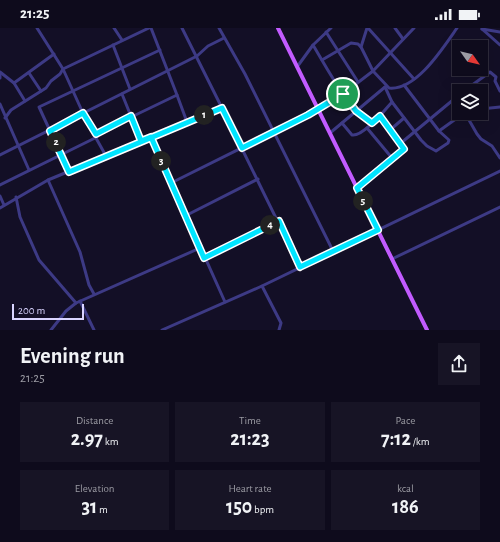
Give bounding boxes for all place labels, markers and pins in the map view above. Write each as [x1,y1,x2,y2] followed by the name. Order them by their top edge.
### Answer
[326,77,360,111] pin
[194,105,214,125] pin: 1
[46,132,66,152] pin: 2
[151,151,171,171] pin: 3
[353,191,373,211] pin: 5
[260,215,280,235] pin: 4

